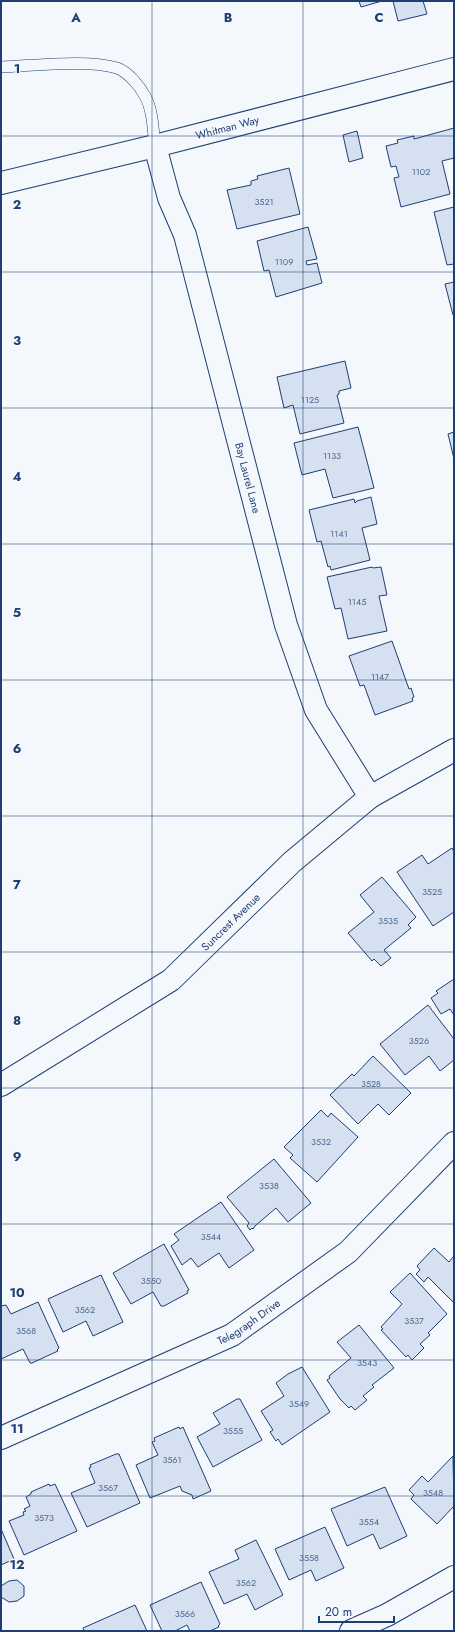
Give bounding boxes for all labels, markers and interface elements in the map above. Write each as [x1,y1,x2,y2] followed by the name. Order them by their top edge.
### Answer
[70,8,81,27] text: A
[224,8,233,27] text: B
[374,8,384,27] text: C
[14,59,20,78] text: 1
[194,111,261,143] street label: Whitman Way
[412,165,430,178] house number: 1102
[13,195,21,214] text: 2
[254,195,274,208] house number: 3521
[275,255,293,268] house number: 1109
[13,331,21,350] text: 3
[301,393,319,406] house number: 1125
[231,441,265,515] street label: Bay Laurel Lane
[323,449,341,462] house number: 1133
[12,467,22,486] text: 4
[330,527,348,540] house number: 1141
[348,595,366,608] house number: 1145
[13,603,21,622] text: 5
[371,670,389,683] house number: 1147
[13,739,22,758] text: 6
[13,875,21,894] text: 7
[422,885,442,898] house number: 3525
[197,889,264,954] street label: Suncrest Avenue
[378,914,398,927] house number: 3535
[13,1011,21,1030] text: 8
[409,1034,429,1047] house number: 3526
[361,1077,381,1090] house number: 3528
[311,1135,331,1148] house number: 3532
[13,1147,22,1166] text: 9
[259,1179,279,1192] house number: 3538
[201,1230,221,1243] house number: 3544
[141,1274,162,1287] house number: 3550
[9,1283,25,1302] text: 10
[215,1295,284,1349] street label: Telegraph Drive
[75,1303,95,1316] house number: 3562
[404,1314,424,1327] house number: 3537
[16,1324,36,1337] house number: 3568
[357,1356,377,1369] house number: 3543
[289,1397,309,1410] house number: 3549
[10,1419,24,1438] text: 11
[223,1424,243,1437] house number: 3555
[162,1453,182,1466] house number: 3561
[98,1481,118,1494] house number: 3567
[423,1486,443,1499] house number: 3548
[34,1511,54,1524] house number: 3573
[359,1515,379,1528] house number: 3554
[299,1551,319,1564] house number: 3558
[9,1555,25,1574] text: 12
[236,1576,256,1589] house number: 3562
[319,1598,394,1624] scale bar
[325,1603,352,1621] text: 20 m
[175,1607,195,1620] house number: 3566

